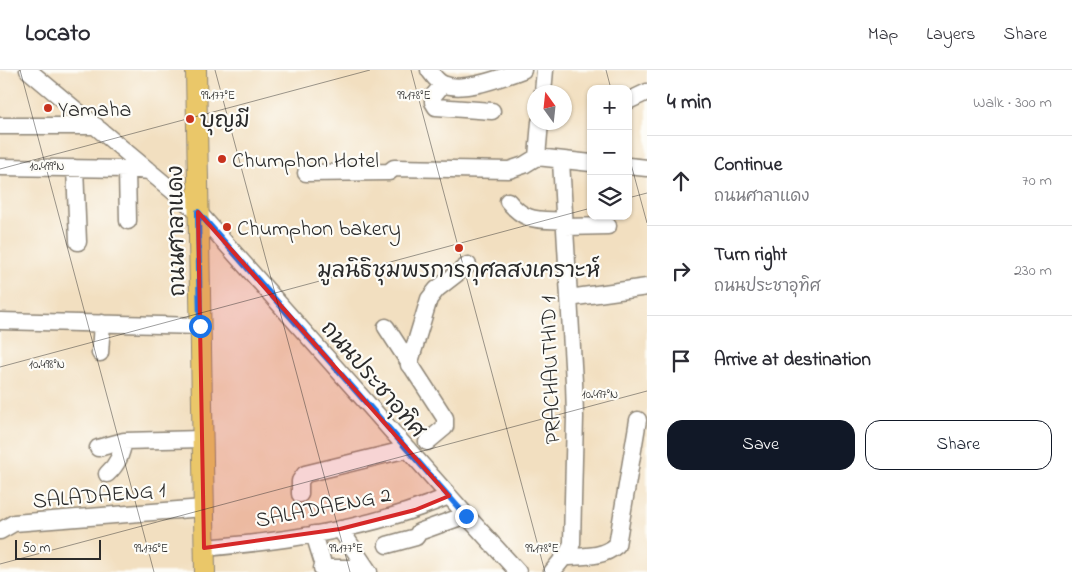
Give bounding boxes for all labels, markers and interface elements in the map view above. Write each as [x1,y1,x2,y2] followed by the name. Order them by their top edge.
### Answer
[25,17,91,52] text: Locato
[868,22,898,48] text: Map
[926,22,976,48] text: Layers
[1004,22,1047,48] text: Share
[527,85,572,130] north arrow
[587,85,632,220] map controls
[587,85,632,130] button: +
[201,87,235,105] text: 99.177°E
[397,87,431,105] text: 99.178°E
[667,88,711,118] text: 4 min
[973,91,1052,115] text: Walk · 300 m
[58,95,131,127] place label: Yamaha
[42,102,54,114] marker: Yamaha
[200,106,250,138] place label: บุญมี
[184,113,196,125] marker: บุญมี
[587,130,632,175] button: −
[232,146,379,178] place label: Chumphon Hotel
[714,152,782,179] text: Continue
[216,153,228,165] marker: Chumphon Hotel
[30,158,64,176] text: 10.499°N
[161,165,195,297] street label: ถนนศาลาแดง
[667,167,695,195] icon: ahead
[1022,169,1052,193] text: 70 m
[587,175,632,220] button: layers
[714,185,810,209] text: ถนนศาลาแดง
[237,214,401,247] place label: Chumphon bakery
[221,221,233,233] marker: Chumphon bakery
[453,242,465,254] marker: มูลนิธิชุมพรการกุศลสงเคราะห์
[714,242,787,269] text: Turn right
[317,255,601,288] place label: มูลนิธิชุมพรการกุศลสงเคราะห์
[667,257,695,285] icon: right
[1014,259,1052,283] text: 230 m
[714,275,820,299] text: ถนนประชาอุทิศ
[533,295,571,445] street label: PRACHAUTHID 1
[189,315,212,338] route start
[312,315,433,447] street label: ถนนประชาอุทิศ
[667,347,695,375] icon: arrive
[714,347,871,374] text: Arrive at destination
[29,356,65,374] text: 10.498°N
[582,386,618,404] text: 10.497°N
[667,420,855,470] button: Save
[865,420,1052,470] button: Share
[31,475,167,519] street label: SALADAENG 1
[253,480,394,538] street label: SALADAENG 2
[455,505,478,528] route end
[15,537,101,560] scale bar
[22,538,50,559] text: 50 m
[134,540,168,558] text: 99.176°E
[329,540,363,558] text: 99.177°E
[525,540,559,558] text: 99.178°E

